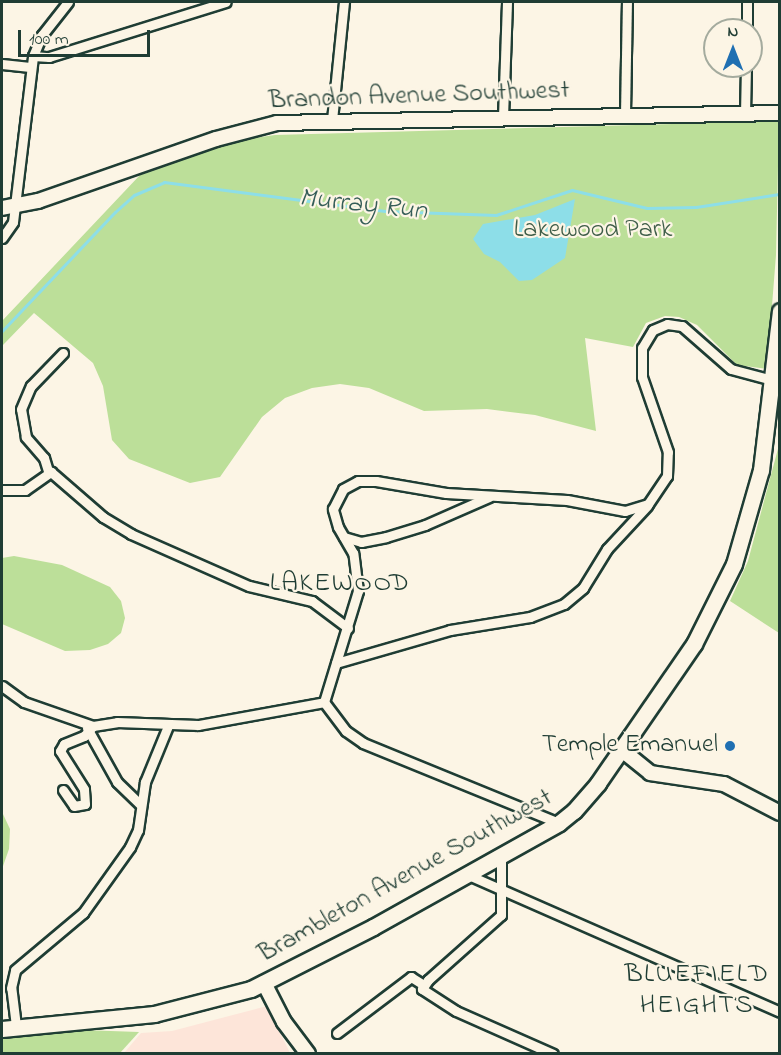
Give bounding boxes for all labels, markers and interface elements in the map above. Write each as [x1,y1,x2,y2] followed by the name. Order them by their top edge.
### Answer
[21,18,153,56] scale bar
[703,18,763,78] north arrow
[728,20,738,44] text: N
[29,27,69,53] text: 100 m
[268,76,570,118] street label: Brandon Avenue Southwest
[297,182,429,228] water label: Murray Run
[514,215,672,247] park label: Lakewood Park
[270,568,410,600] district label: LAKEWOOD
[542,730,718,762] place label: Temple Emanuel
[723,739,737,753] marker: Temple Emanuel
[254,783,558,971] street label: Brambleton Avenue Southwest
[624,958,770,1021] district label: BLUEFIELD HEIGHTS

